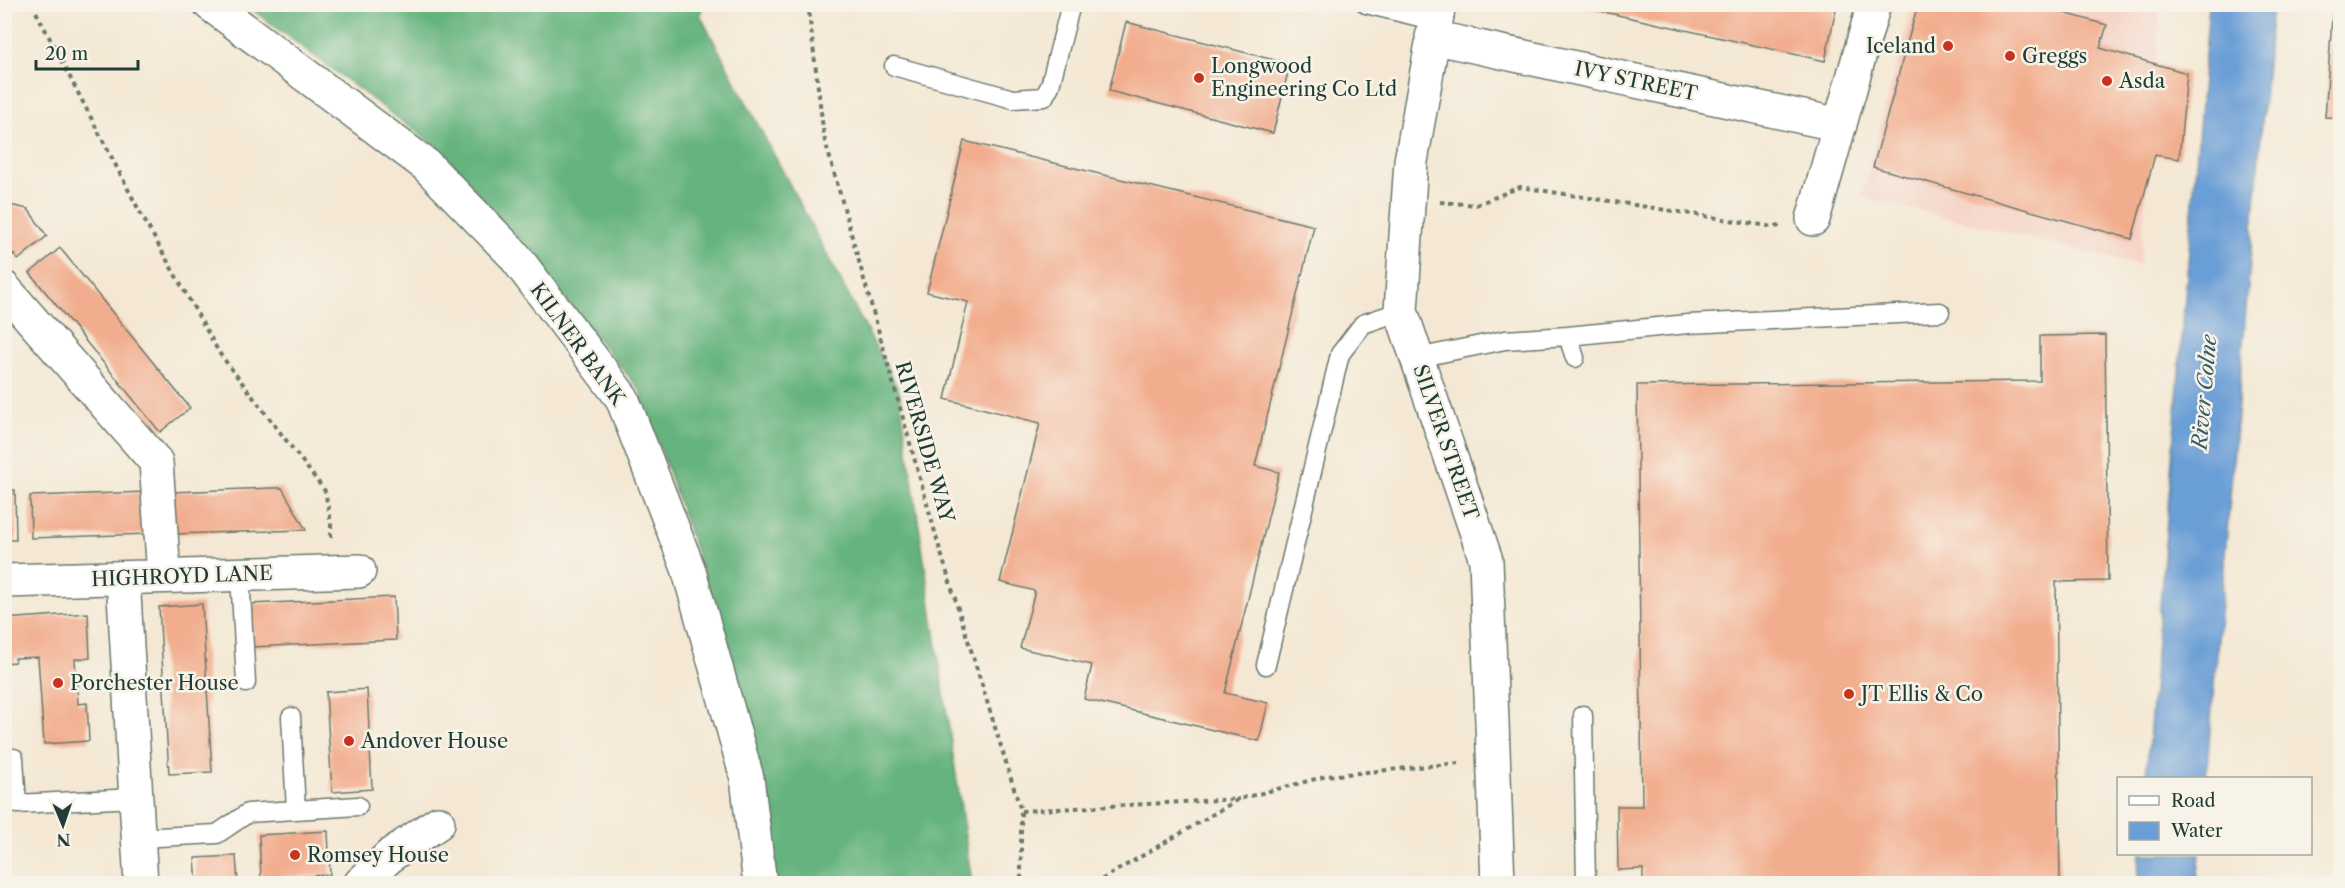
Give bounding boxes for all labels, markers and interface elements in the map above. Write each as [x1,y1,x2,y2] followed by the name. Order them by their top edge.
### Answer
[36,33,138,71] scale bar
[1866,34,1936,58] place label: Iceland
[1941,39,1955,53] marker: Iceland
[45,43,89,65] text: 20 m
[2022,44,2087,68] place label: Greggs
[2003,49,2017,63] marker: Greggs
[1211,54,1397,101] place label: Longwood Engineering Co Ltd
[1572,56,1700,106] street label: IVY STREET
[2118,69,2166,93] place label: Asda
[1192,71,1206,85] marker: Longwood Engineering Co Ltd
[2100,74,2114,88] marker: Asda
[525,278,631,411] street label: KILNER BANK
[2186,333,2222,452] water label: River Colne
[890,359,960,526] street label: RIVERSIDE WAY
[1408,361,1484,523] street label: SILVER STREET
[91,561,273,591] street label: HIGHROYD LANE
[70,671,239,695] place label: Porchester House
[51,676,65,690] marker: Porchester House
[1858,682,1983,706] place label: JT Ellis & Co
[1842,687,1856,701] marker: JT Ellis & Co
[360,729,508,753] place label: Andover House
[342,734,356,748] marker: Andover House
[2117,777,2312,855] legend
[2171,790,2216,812] text: Road
[33,795,93,855] north arrow
[2170,820,2223,842] text: Water
[56,830,71,850] text: N
[307,843,449,867] place label: Romsey House
[288,848,302,862] marker: Romsey House

